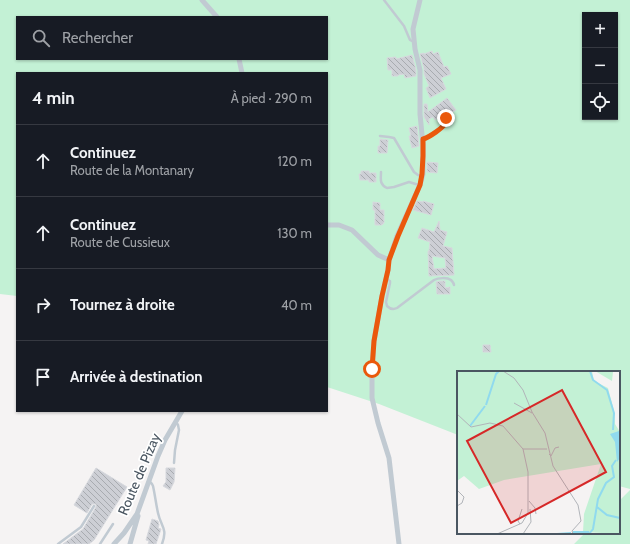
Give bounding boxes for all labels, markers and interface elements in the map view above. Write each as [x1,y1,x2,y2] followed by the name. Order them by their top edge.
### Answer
[582,12,618,120] map controls
[582,12,618,48] button: +
[16,16,328,60] search box
[30,27,52,49] icon: search
[62,29,133,47] text: Rechercher
[582,48,618,84] button: −
[582,84,618,120] button: locate
[32,88,75,108] text: 4 min
[231,90,312,106] text: À pied · 290 m
[437,109,455,127] route end
[70,144,136,162] text: Continuez
[32,150,54,172] icon: ahead
[278,153,312,169] text: 120 m
[70,162,194,178] text: Route de la Montanary
[70,216,136,234] text: Continuez
[32,222,54,244] icon: ahead
[277,225,312,241] text: 130 m
[70,234,170,250] text: Route de Cussieux
[32,294,54,316] icon: right
[70,296,175,314] text: Tournez à droite
[281,297,312,313] text: 40 m
[363,360,381,378] route start
[32,366,54,388] icon: arrive
[70,368,202,386] text: Arrivée à destination
[457,371,620,534] inset map
[114,430,164,518] street label: Route de Pizay

